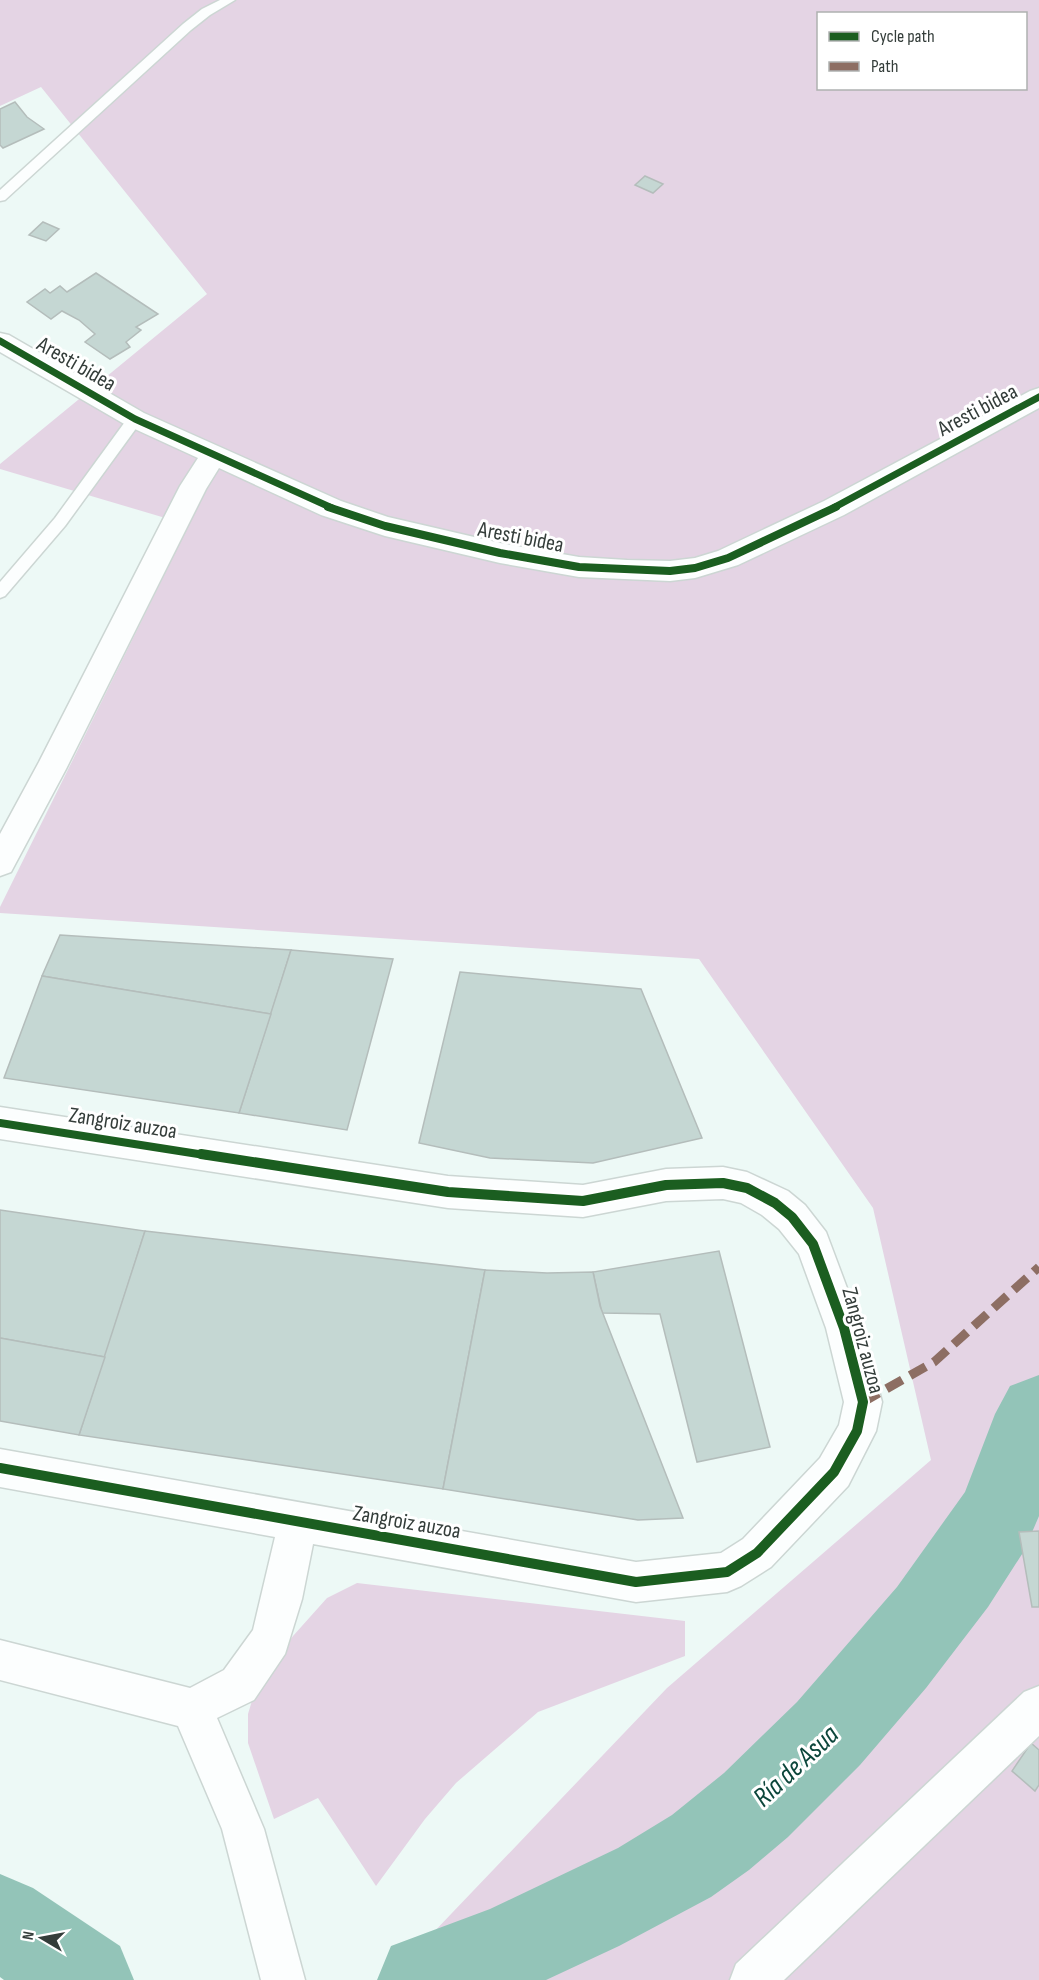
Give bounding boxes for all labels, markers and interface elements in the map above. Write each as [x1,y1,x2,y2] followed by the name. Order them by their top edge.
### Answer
[817,12,1027,90] legend
[871,26,935,47] text: Cycle path
[871,56,899,77] text: Path
[31,330,120,398] street label: Aresti bidea
[932,378,1022,443] street label: Aresti bidea
[475,516,566,559] street label: Aresti bidea
[67,1102,179,1145] street label: Zangroiz auzoa
[835,1284,890,1397] street label: Zangroiz auzoa
[351,1500,463,1545] street label: Zangroiz auzoa
[746,1718,846,1814] water label: Ría de Asua
[12,1908,72,1968] north arrow
[19,1930,39,1942] text: N

